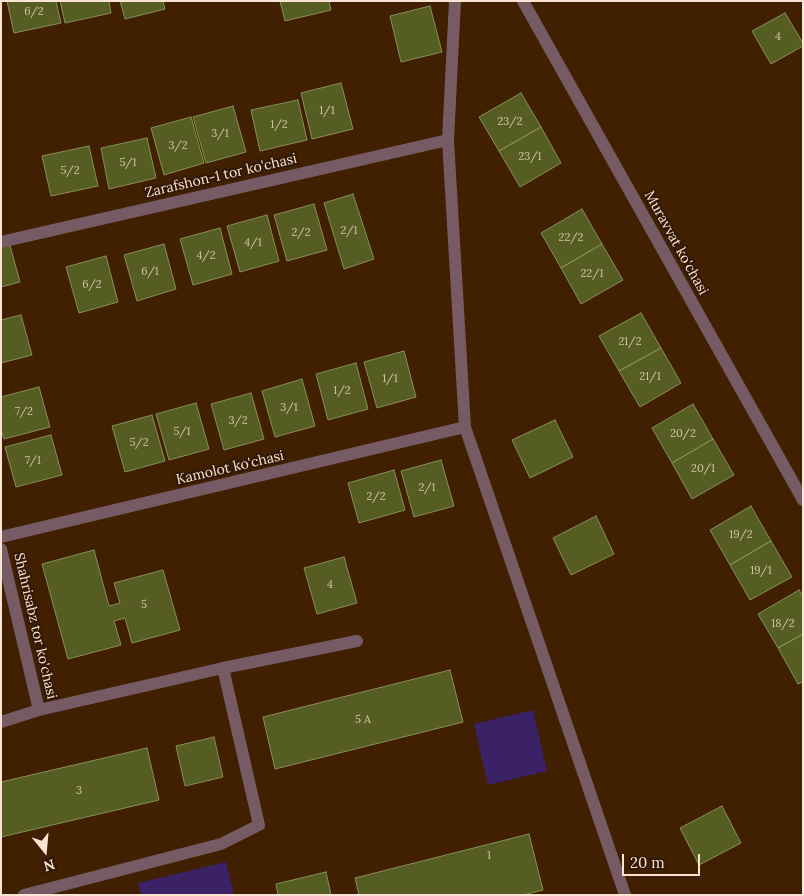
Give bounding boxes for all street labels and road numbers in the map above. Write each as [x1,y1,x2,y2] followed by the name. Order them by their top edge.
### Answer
[143,150,299,202] street label: Zarafshon-1 tor ko'chasi
[640,188,712,298] street label: Muravvat ko'chasi
[174,447,286,489] street label: Kamolot ko'chasi
[10,551,60,701] street label: Shahrisabz tor ko'chasi

